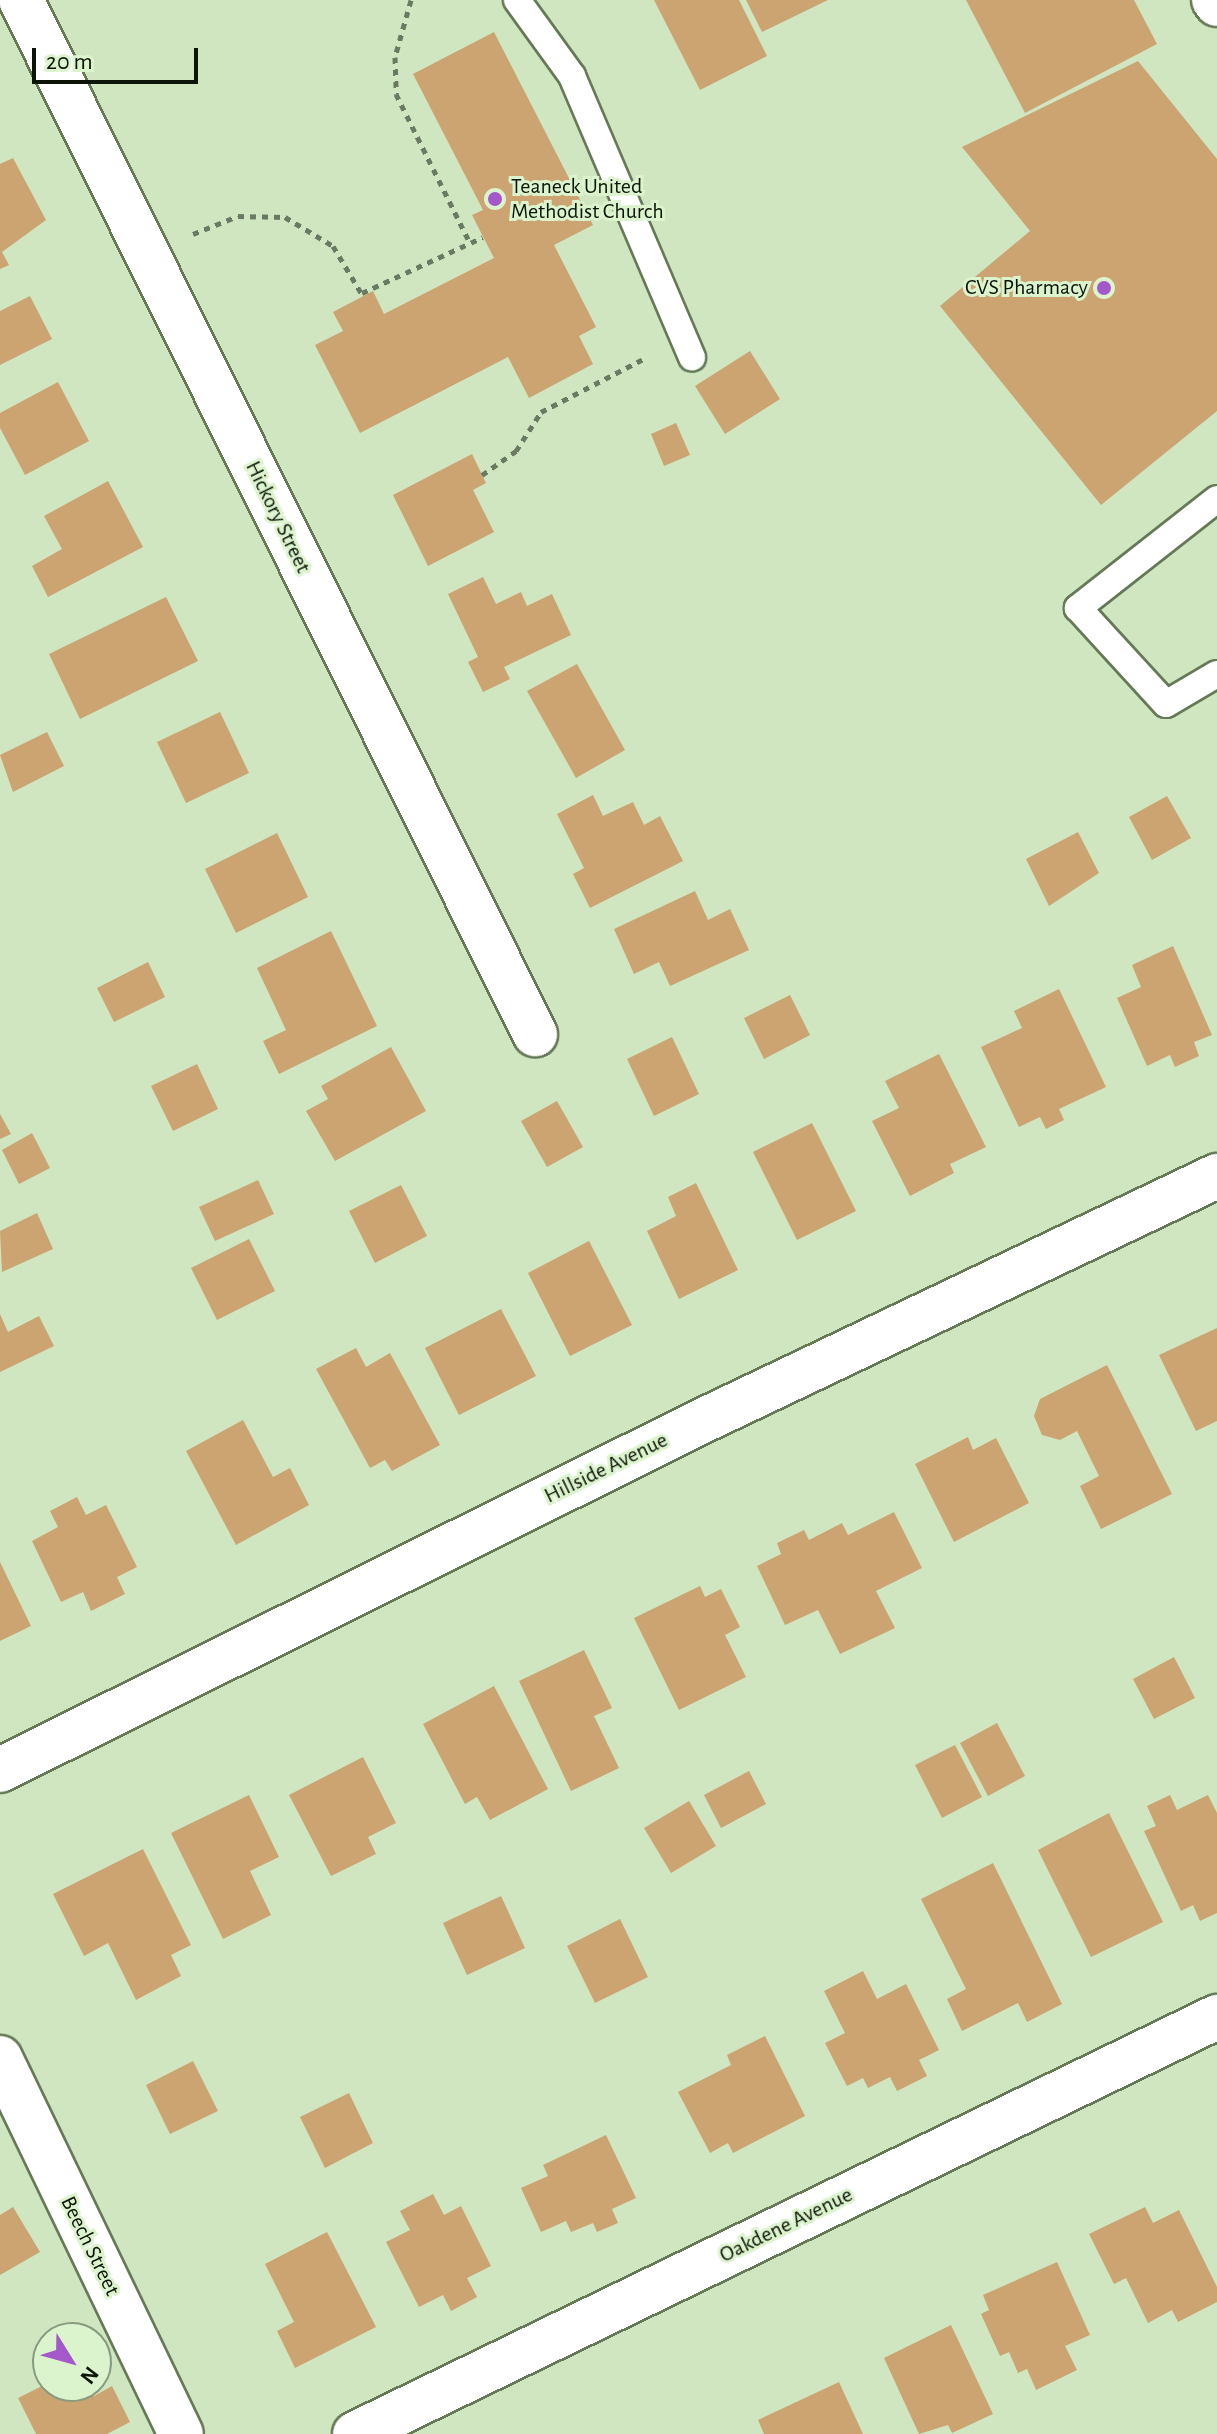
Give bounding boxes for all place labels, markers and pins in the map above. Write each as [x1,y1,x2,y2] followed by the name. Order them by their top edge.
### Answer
[511,173,664,224] place label: Teaneck United Methodist Church
[486,190,504,208] marker: Teaneck United Methodist Church
[965,275,1088,301] place label: CVS Pharmacy
[1095,279,1113,297] marker: CVS Pharmacy

